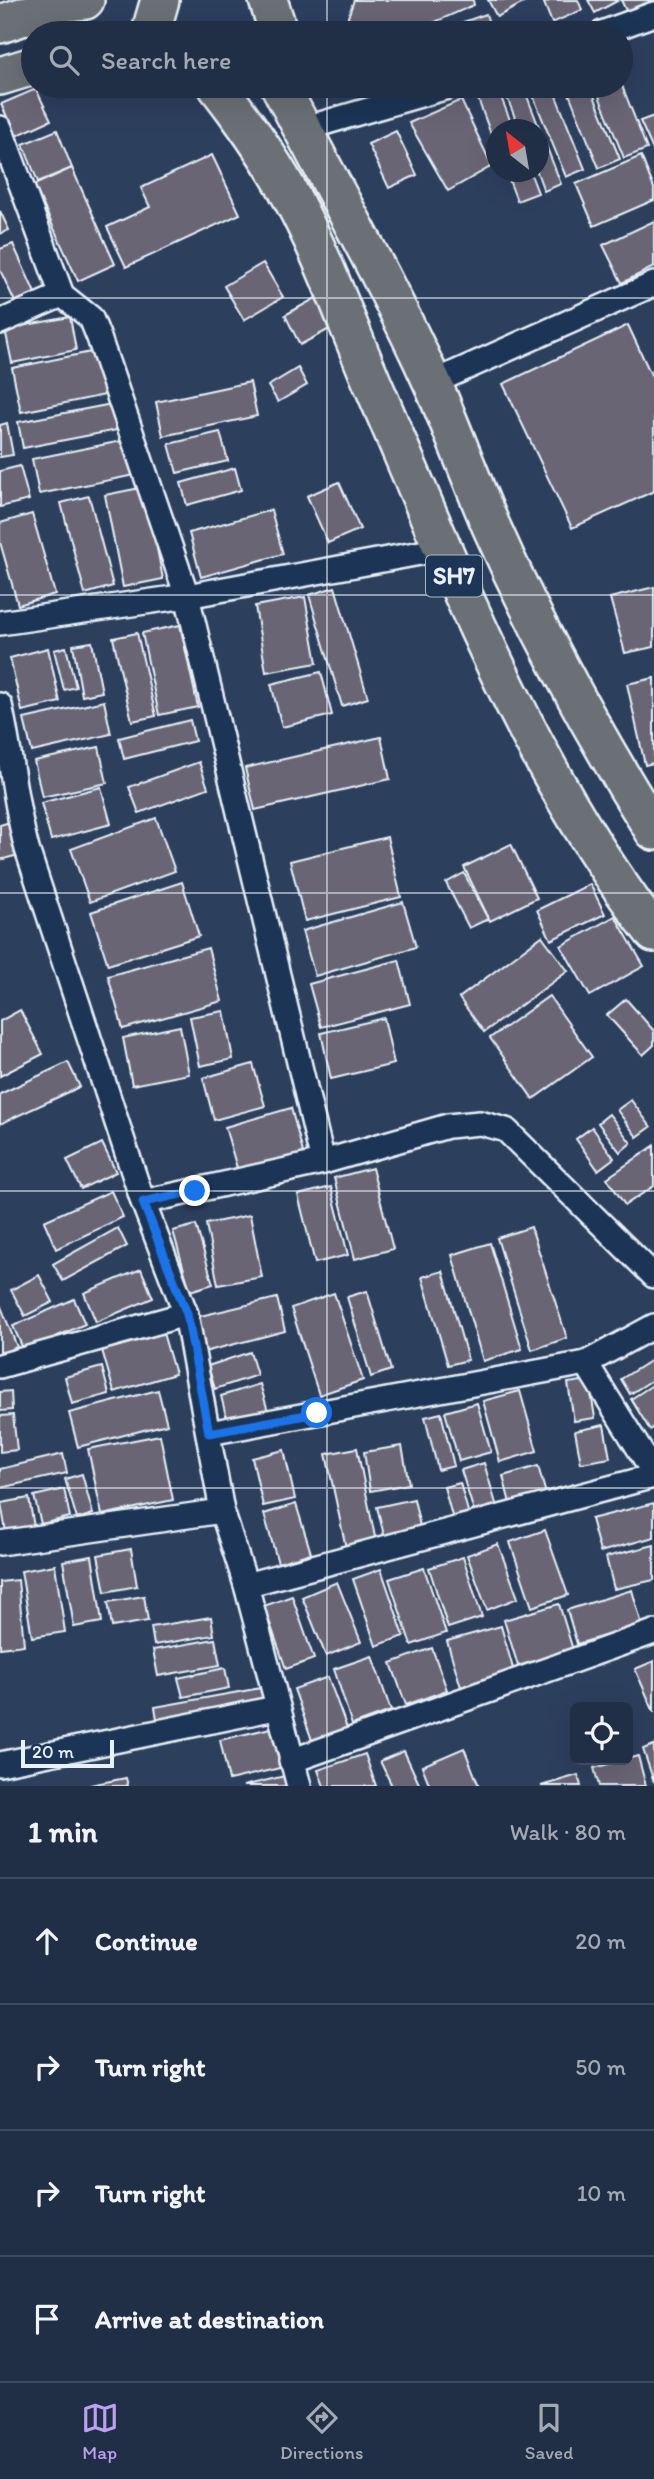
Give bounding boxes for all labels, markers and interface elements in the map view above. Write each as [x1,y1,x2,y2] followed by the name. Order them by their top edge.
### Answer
[21,21,633,98] search box
[45,41,83,79] icon: search
[101,44,231,76] text: Search here
[486,119,549,182] north arrow
[426,556,482,596] road number: SH7
[179,1175,210,1206] route end
[301,1397,332,1428] route start
[570,1702,633,1765] map controls
[570,1702,633,1765] button: locate
[21,1737,114,1769] scale bar
[32,1740,74,1763] text: 20 m
[28,1813,98,1850] text: 1 min
[510,1818,626,1846] text: Walk · 80 m
[28,1922,66,1960] icon: ahead
[95,1925,198,1957] text: Continue
[575,1927,626,1955] text: 20 m
[28,2048,66,2086] icon: right
[95,2051,206,2083] text: Turn right
[575,2053,626,2081] text: 50 m
[28,2174,66,2212] icon: right
[95,2177,206,2209] text: Turn right
[577,2179,626,2207] text: 10 m
[28,2300,66,2338] icon: arrive
[95,2303,324,2335] text: Arrive at destination
[81,2399,119,2464] tab: Map
[280,2399,364,2464] tab: Directions
[525,2399,573,2464] tab: Saved

